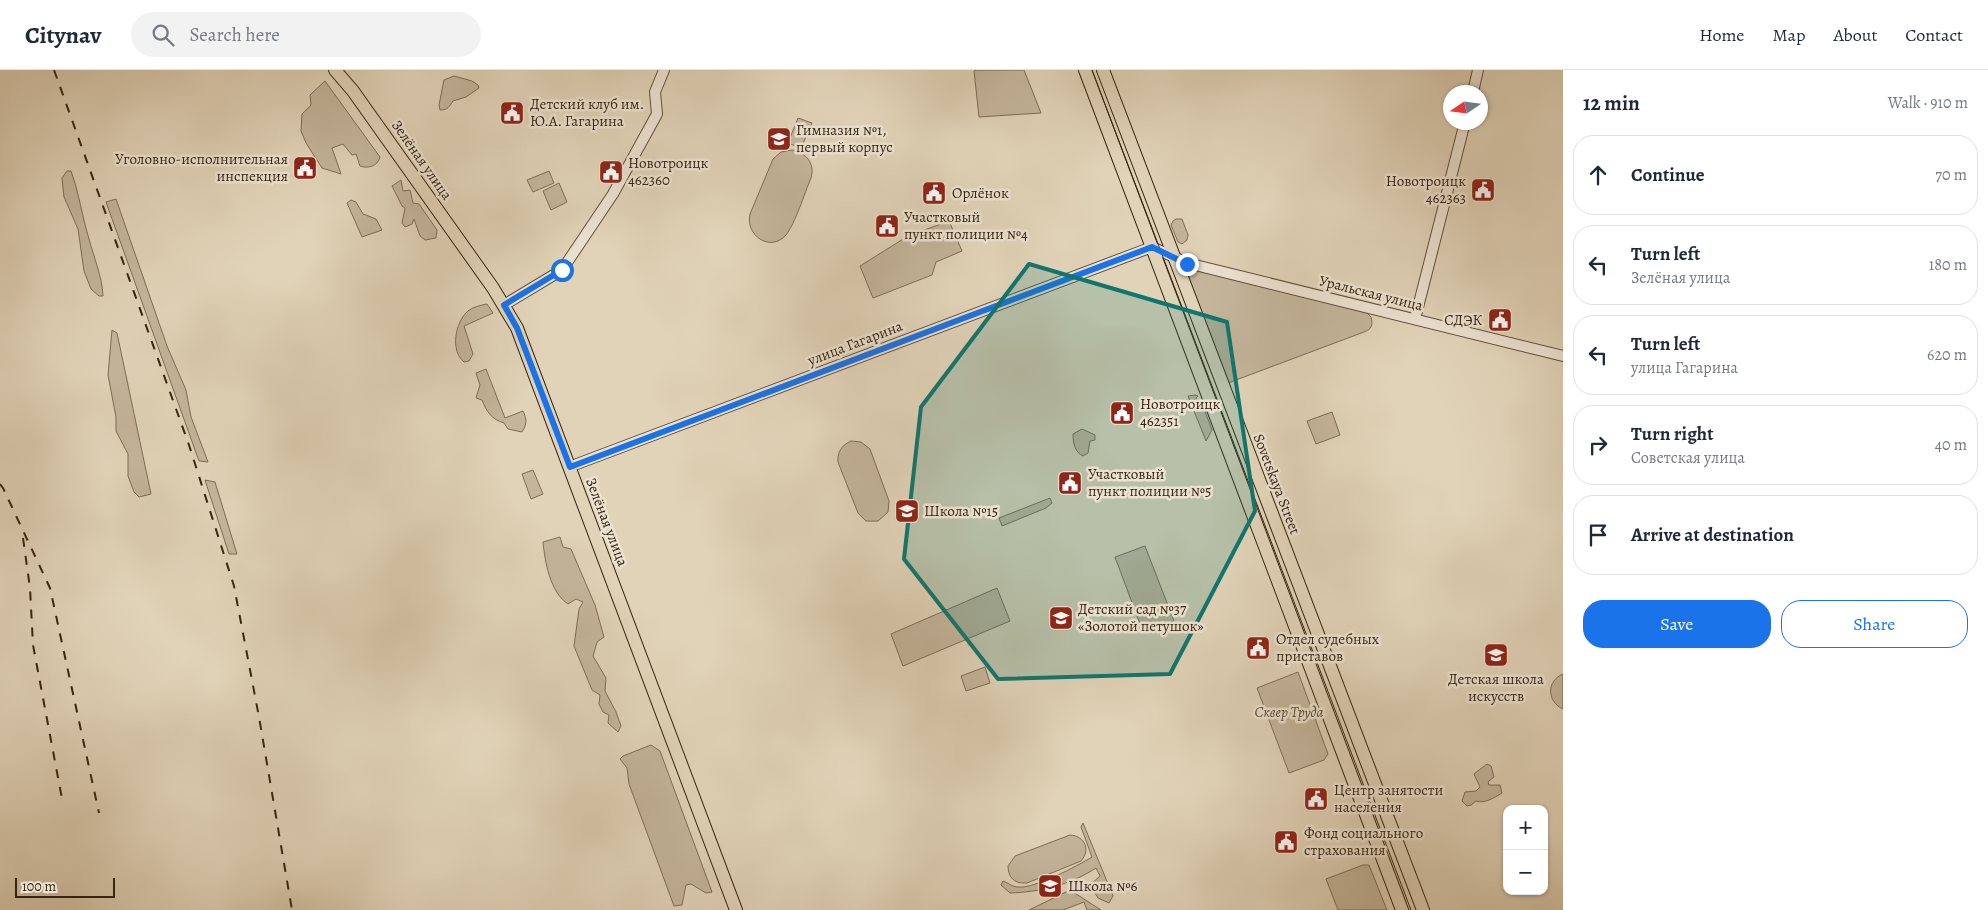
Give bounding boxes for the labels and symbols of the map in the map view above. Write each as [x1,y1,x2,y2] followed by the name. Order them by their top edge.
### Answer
[1443,85,1488,130] north arrow
[530,94,644,131] place label: Детский клуб им. Ю.А. Гагарина
[499,100,525,126] public building icon: Детский клуб им. Ю.А. Гагарина
[387,116,457,204] street label: Зелёная улица
[796,120,893,157] place label: Гимназия №1, первый корпус
[766,126,792,152] school or university icon: Гимназия №1, первый корпус
[115,149,288,186] place label: Уголовно-исполнительная инспекция
[628,153,709,190] place label: Новотроицк 462360
[292,155,318,181] public building icon: Уголовно-исполнительная инспекция
[598,159,624,185] public building icon: Новотроицк 462360
[1386,171,1466,208] place label: Новотроицк 462363
[1470,177,1496,203] public building icon: Новотроицк 462363
[921,180,947,206] public building icon: Орлёнок
[952,183,1009,203] place label: Орлёнок
[904,207,1028,244] place label: Участковый пункт полиции №4
[874,213,900,239] public building icon: Участковый пункт полиции №4
[1176,253,1199,276] route end
[551,259,574,282] route start
[1317,270,1425,316] street label: Уральская улица
[1487,307,1513,333] public building icon: СДЭК
[1444,310,1482,330] place label: СДЭК
[804,316,905,371] street label: улица Гагарина
[1140,394,1221,431] place label: Новотроицк 462351
[1109,400,1135,426] public building icon: Новотроицк 462351
[1249,431,1305,537] street label: Sovetskaya Street
[1088,464,1211,501] place label: Участковый пункт полиции №5
[1057,470,1083,496] public building icon: Участковый пункт полиции №5
[581,475,633,569] street label: Зелёная улица
[894,498,920,524] school or university icon: Школа №15
[924,501,998,521] place label: Школа №15
[1078,599,1204,636] place label: Детский сад №37 «Золотой петушок»
[1048,605,1074,631] school or university icon: Детский сад №37 «Золотой петушок»
[1276,629,1380,666] place label: Отдел судебных приставов
[1245,635,1271,661] public building icon: Отдел судебных приставов
[1483,642,1509,668] school or university icon: Детская школа искусств
[1448,669,1544,706] place label: Детская школа искусств
[1255,702,1324,722] park label: Сквер Труда
[1334,780,1443,817] place label: Центр занятости населения
[1303,786,1329,812] public building icon: Центр занятости населения
[1304,823,1423,860] place label: Фонд социального страхования
[1273,829,1299,855] public building icon: Фонд социального страхования
[1037,873,1063,899] school or university icon: Школа №6
[15,875,115,898] scale bar
[1068,876,1138,896] place label: Школа №6

